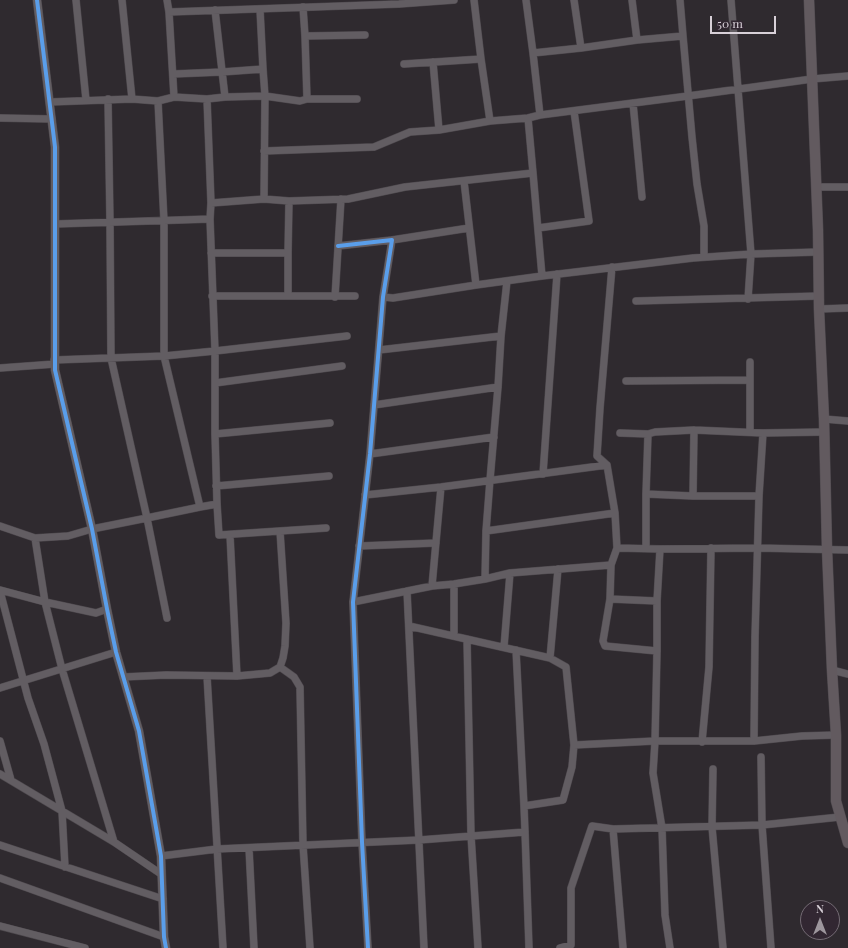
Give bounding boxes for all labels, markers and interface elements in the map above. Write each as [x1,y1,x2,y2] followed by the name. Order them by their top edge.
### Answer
[712,8,778,34] scale bar
[717,15,743,31] text: 50 m
[800,900,840,940] north arrow
[816,901,824,916] text: N

